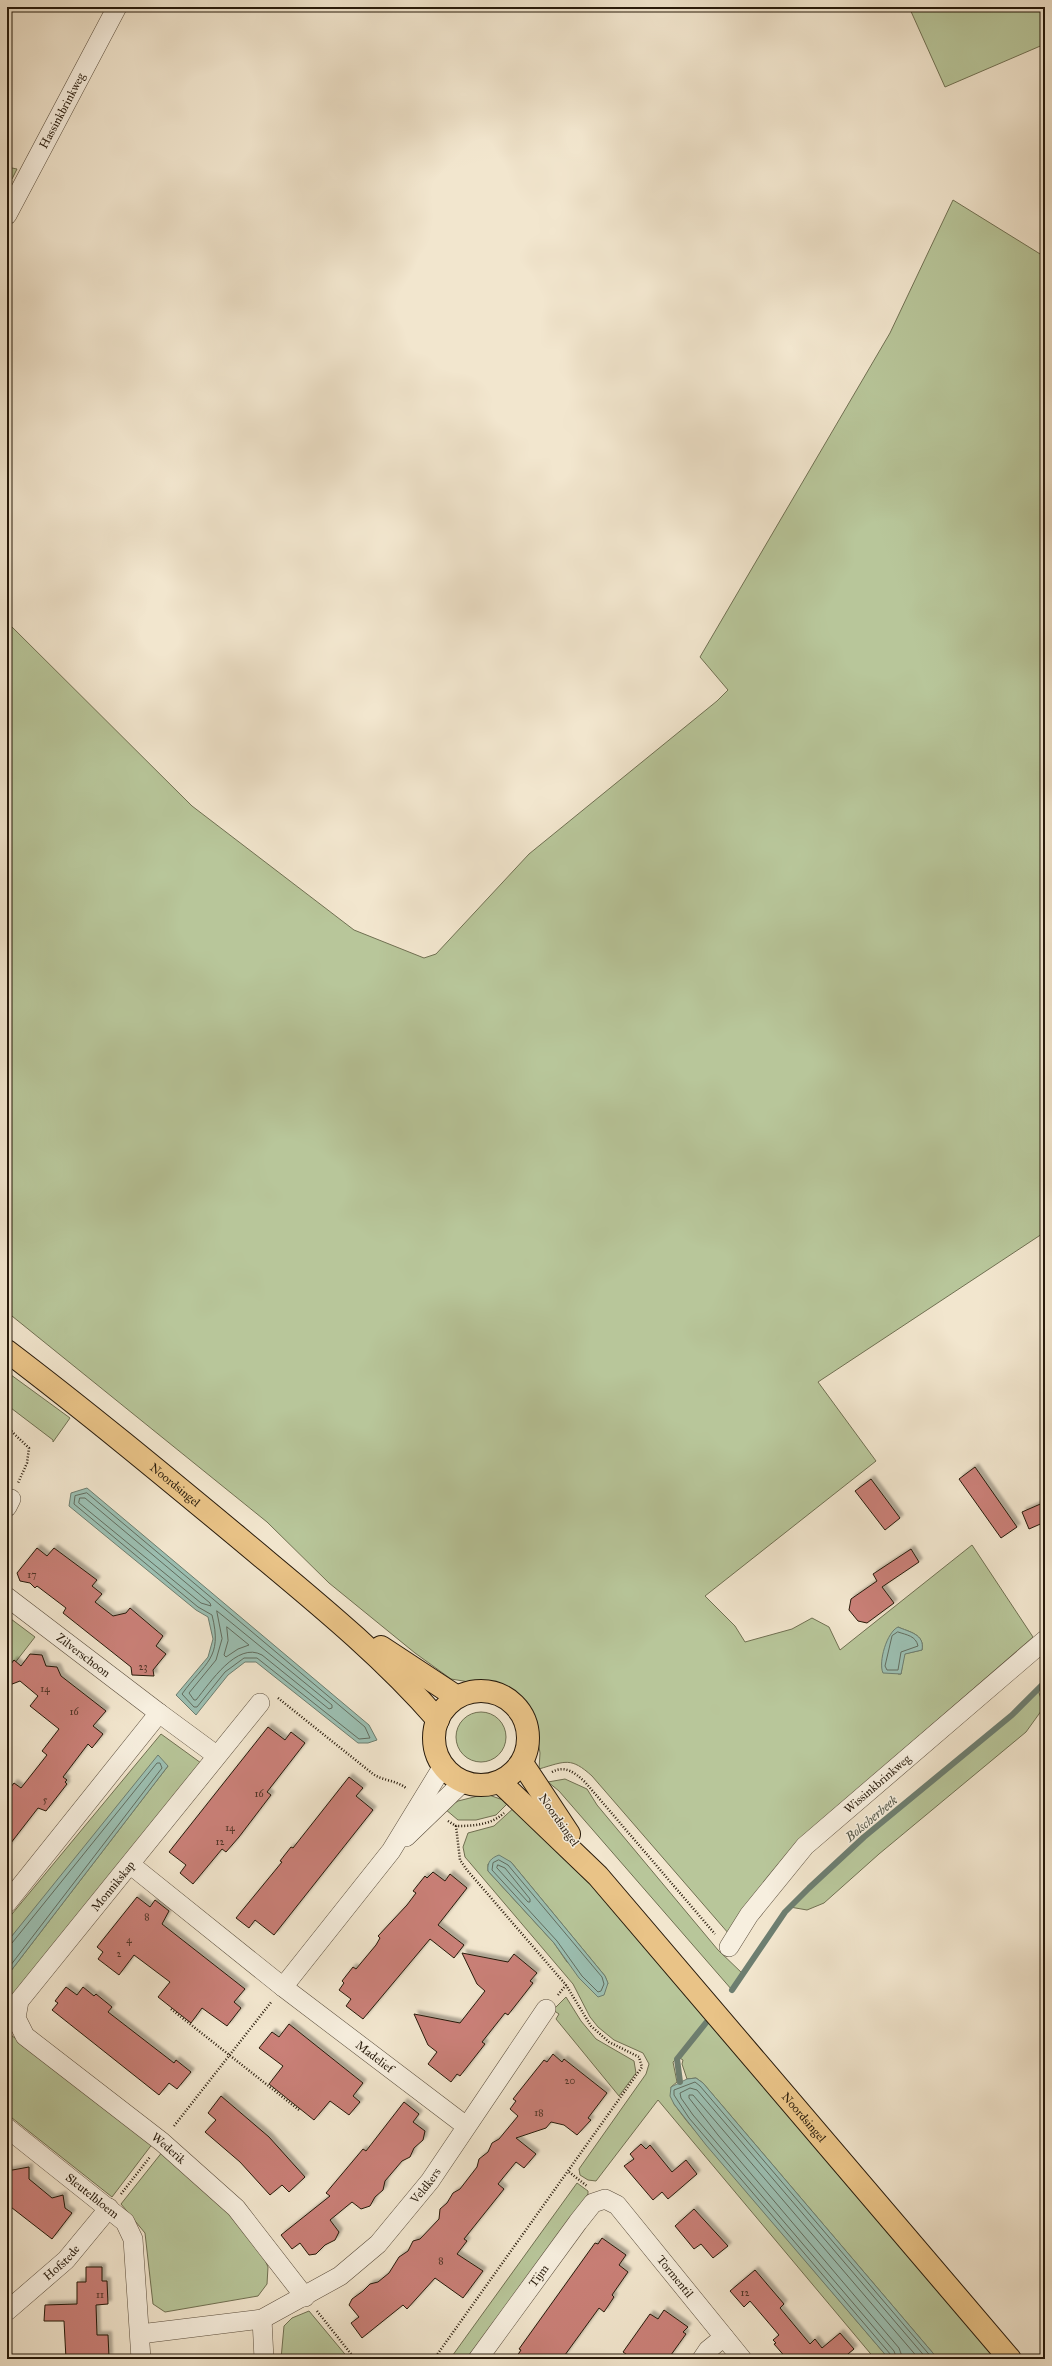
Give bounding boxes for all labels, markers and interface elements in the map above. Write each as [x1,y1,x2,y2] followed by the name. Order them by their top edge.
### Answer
[36,70,89,151] street label: Hassinkbrinkweg
[147,1460,204,1510] street label: Noordsingel
[27,1569,37,1581] house number: 17
[54,1630,113,1681] street label: Zilverschoon
[139,1661,147,1673] house number: 23
[40,1683,50,1695] house number: 14
[69,1706,79,1718] house number: 16
[841,1751,914,1816] street label: Wissinkbrinkweg
[254,1788,264,1800] house number: 16
[535,1791,583,1850] street label: Noordsingel
[842,1792,901,1846] water label: Bolscherbeek
[43,1794,48,1806] house number: 5
[225,1822,235,1834] house number: 14
[216,1836,225,1848] house number: 12
[88,1858,138,1914] street label: Monnikskap
[144,1911,150,1923] house number: 8
[126,1934,132,1946] house number: 4
[117,1948,122,1960] house number: 2
[353,2038,398,2077] street label: Madelief
[565,2075,576,2087] house number: 20
[779,2090,829,2146] street label: Noordsingel
[534,2107,544,2119] house number: 18
[149,2130,189,2167] street label: Wederik
[407,2165,444,2207] street label: Veldkers
[63,2170,122,2221] street label: Sleutelbloem
[41,2242,83,2283] street label: Hofstede
[654,2253,697,2301] street label: Tormentil
[438,2255,444,2267] house number: 8
[526,2262,552,2290] street label: Tijm
[741,2287,750,2299] house number: 12
[96,2289,104,2301] house number: 11

